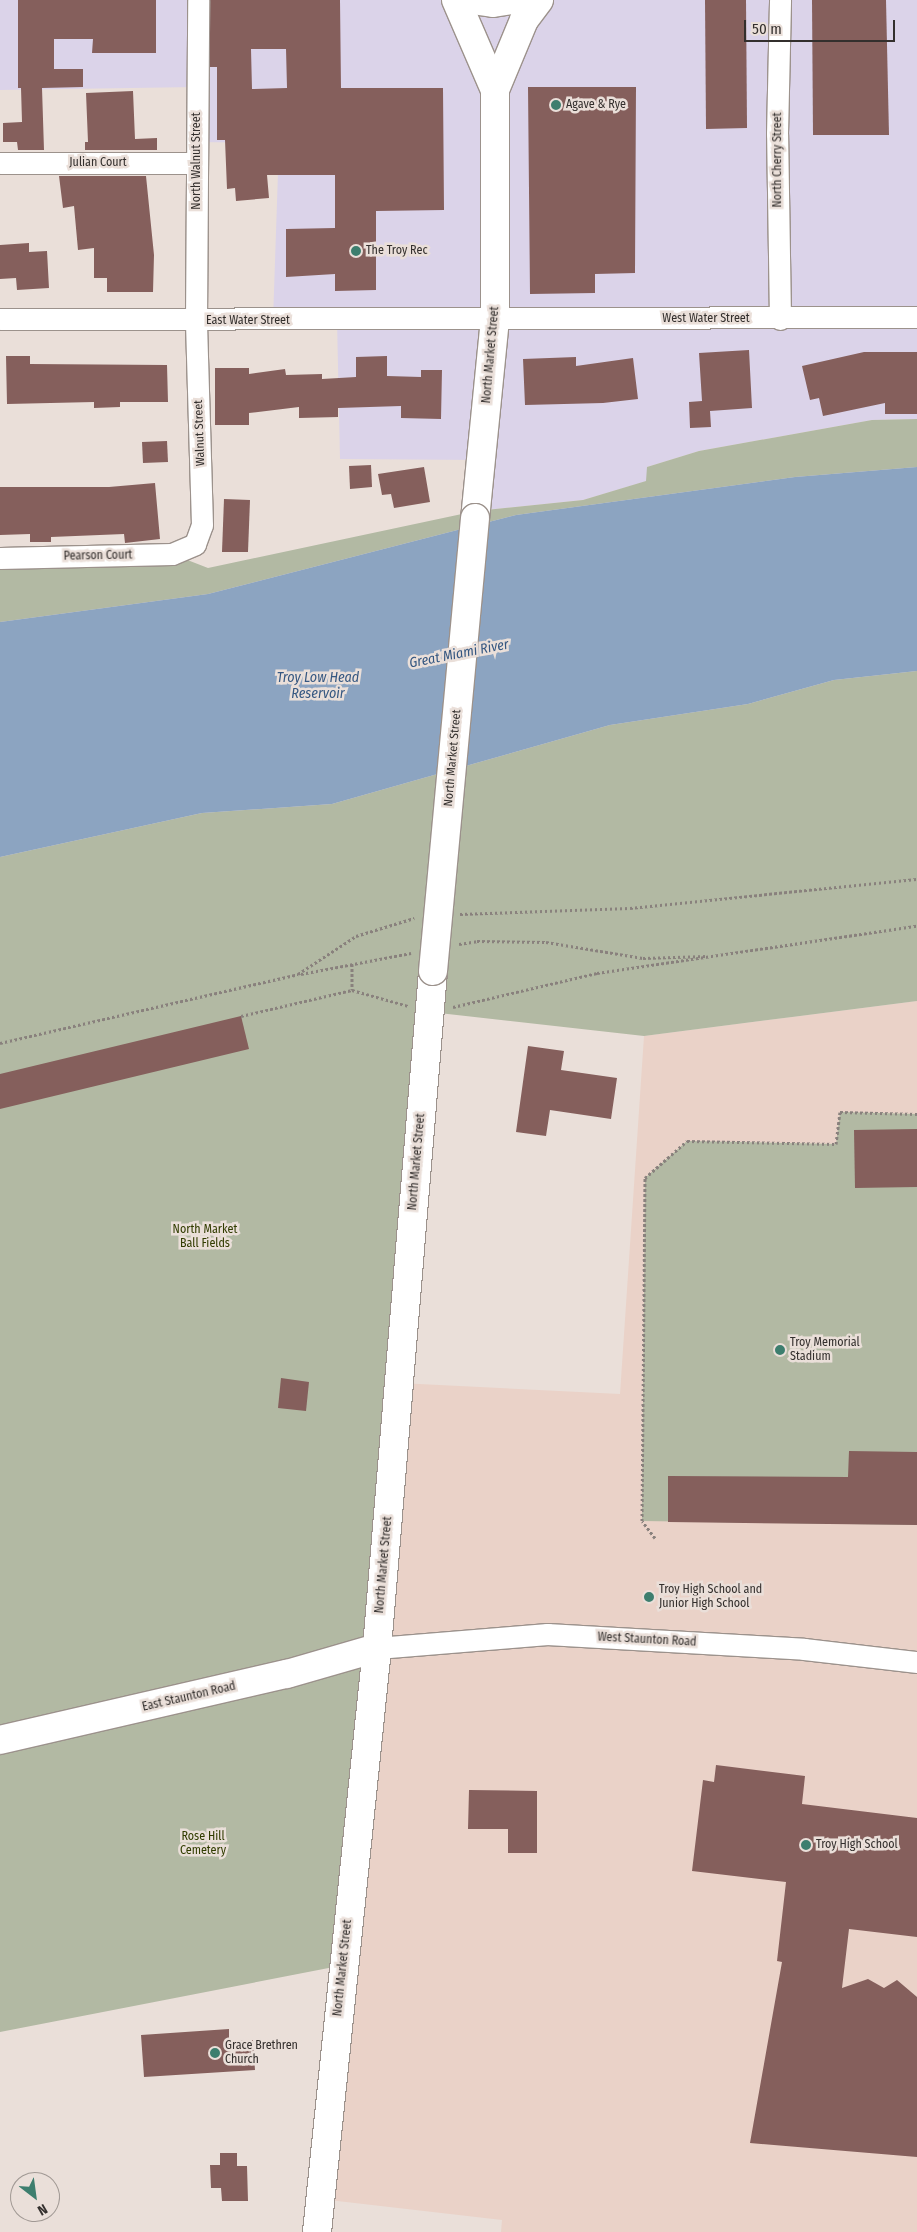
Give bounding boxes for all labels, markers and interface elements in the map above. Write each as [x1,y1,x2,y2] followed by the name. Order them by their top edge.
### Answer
[747,10,898,42] scale bar
[752,20,782,38] text: 50 m
[566,98,626,112] place label: Agave & Rye
[550,99,562,111] marker: Agave & Rye
[190,112,204,210] street label: North Walnut Street
[771,112,785,208] street label: North Cherry Street
[69,156,127,170] street label: Julian Court
[366,244,428,258] place label: The Troy Rec
[350,245,362,257] marker: The Troy Rec
[480,306,502,404] street label: North Market Street
[662,312,750,326] street label: West Water Street
[206,314,290,328] street label: East Water Street
[192,400,208,466] street label: Walnut Street
[63,548,133,564] street label: Pearson Court
[408,636,510,672] water label: Great Miami River
[277,670,359,702] water label: Troy Low Head Reservoir
[442,709,464,807] street label: North Market Street
[406,1113,428,1211] street label: North Market Street
[173,1223,237,1251] park label: North Market Ball Fields
[790,1336,860,1364] place label: Troy Memorial Stadium
[774,1344,786,1356] marker: Troy Memorial Stadium
[373,1516,395,1614] street label: North Market Street
[659,1583,762,1611] place label: Troy High School and Junior High School
[643,1591,655,1603] marker: Troy High School and Junior High School
[597,1630,697,1650] street label: West Staunton Road
[141,1679,237,1715] street label: East Staunton Road
[180,1830,226,1858] park label: Rose Hill Cemetery
[816,1838,898,1852] place label: Troy High School
[800,1839,812,1851] marker: Troy High School
[331,1919,355,2017] street label: North Market Street
[225,2039,298,2067] place label: Grace Brethren Church
[209,2047,221,2059] marker: Grace Brethren Church
[10,2172,60,2222] north arrow
[34,2200,50,2219] text: N

